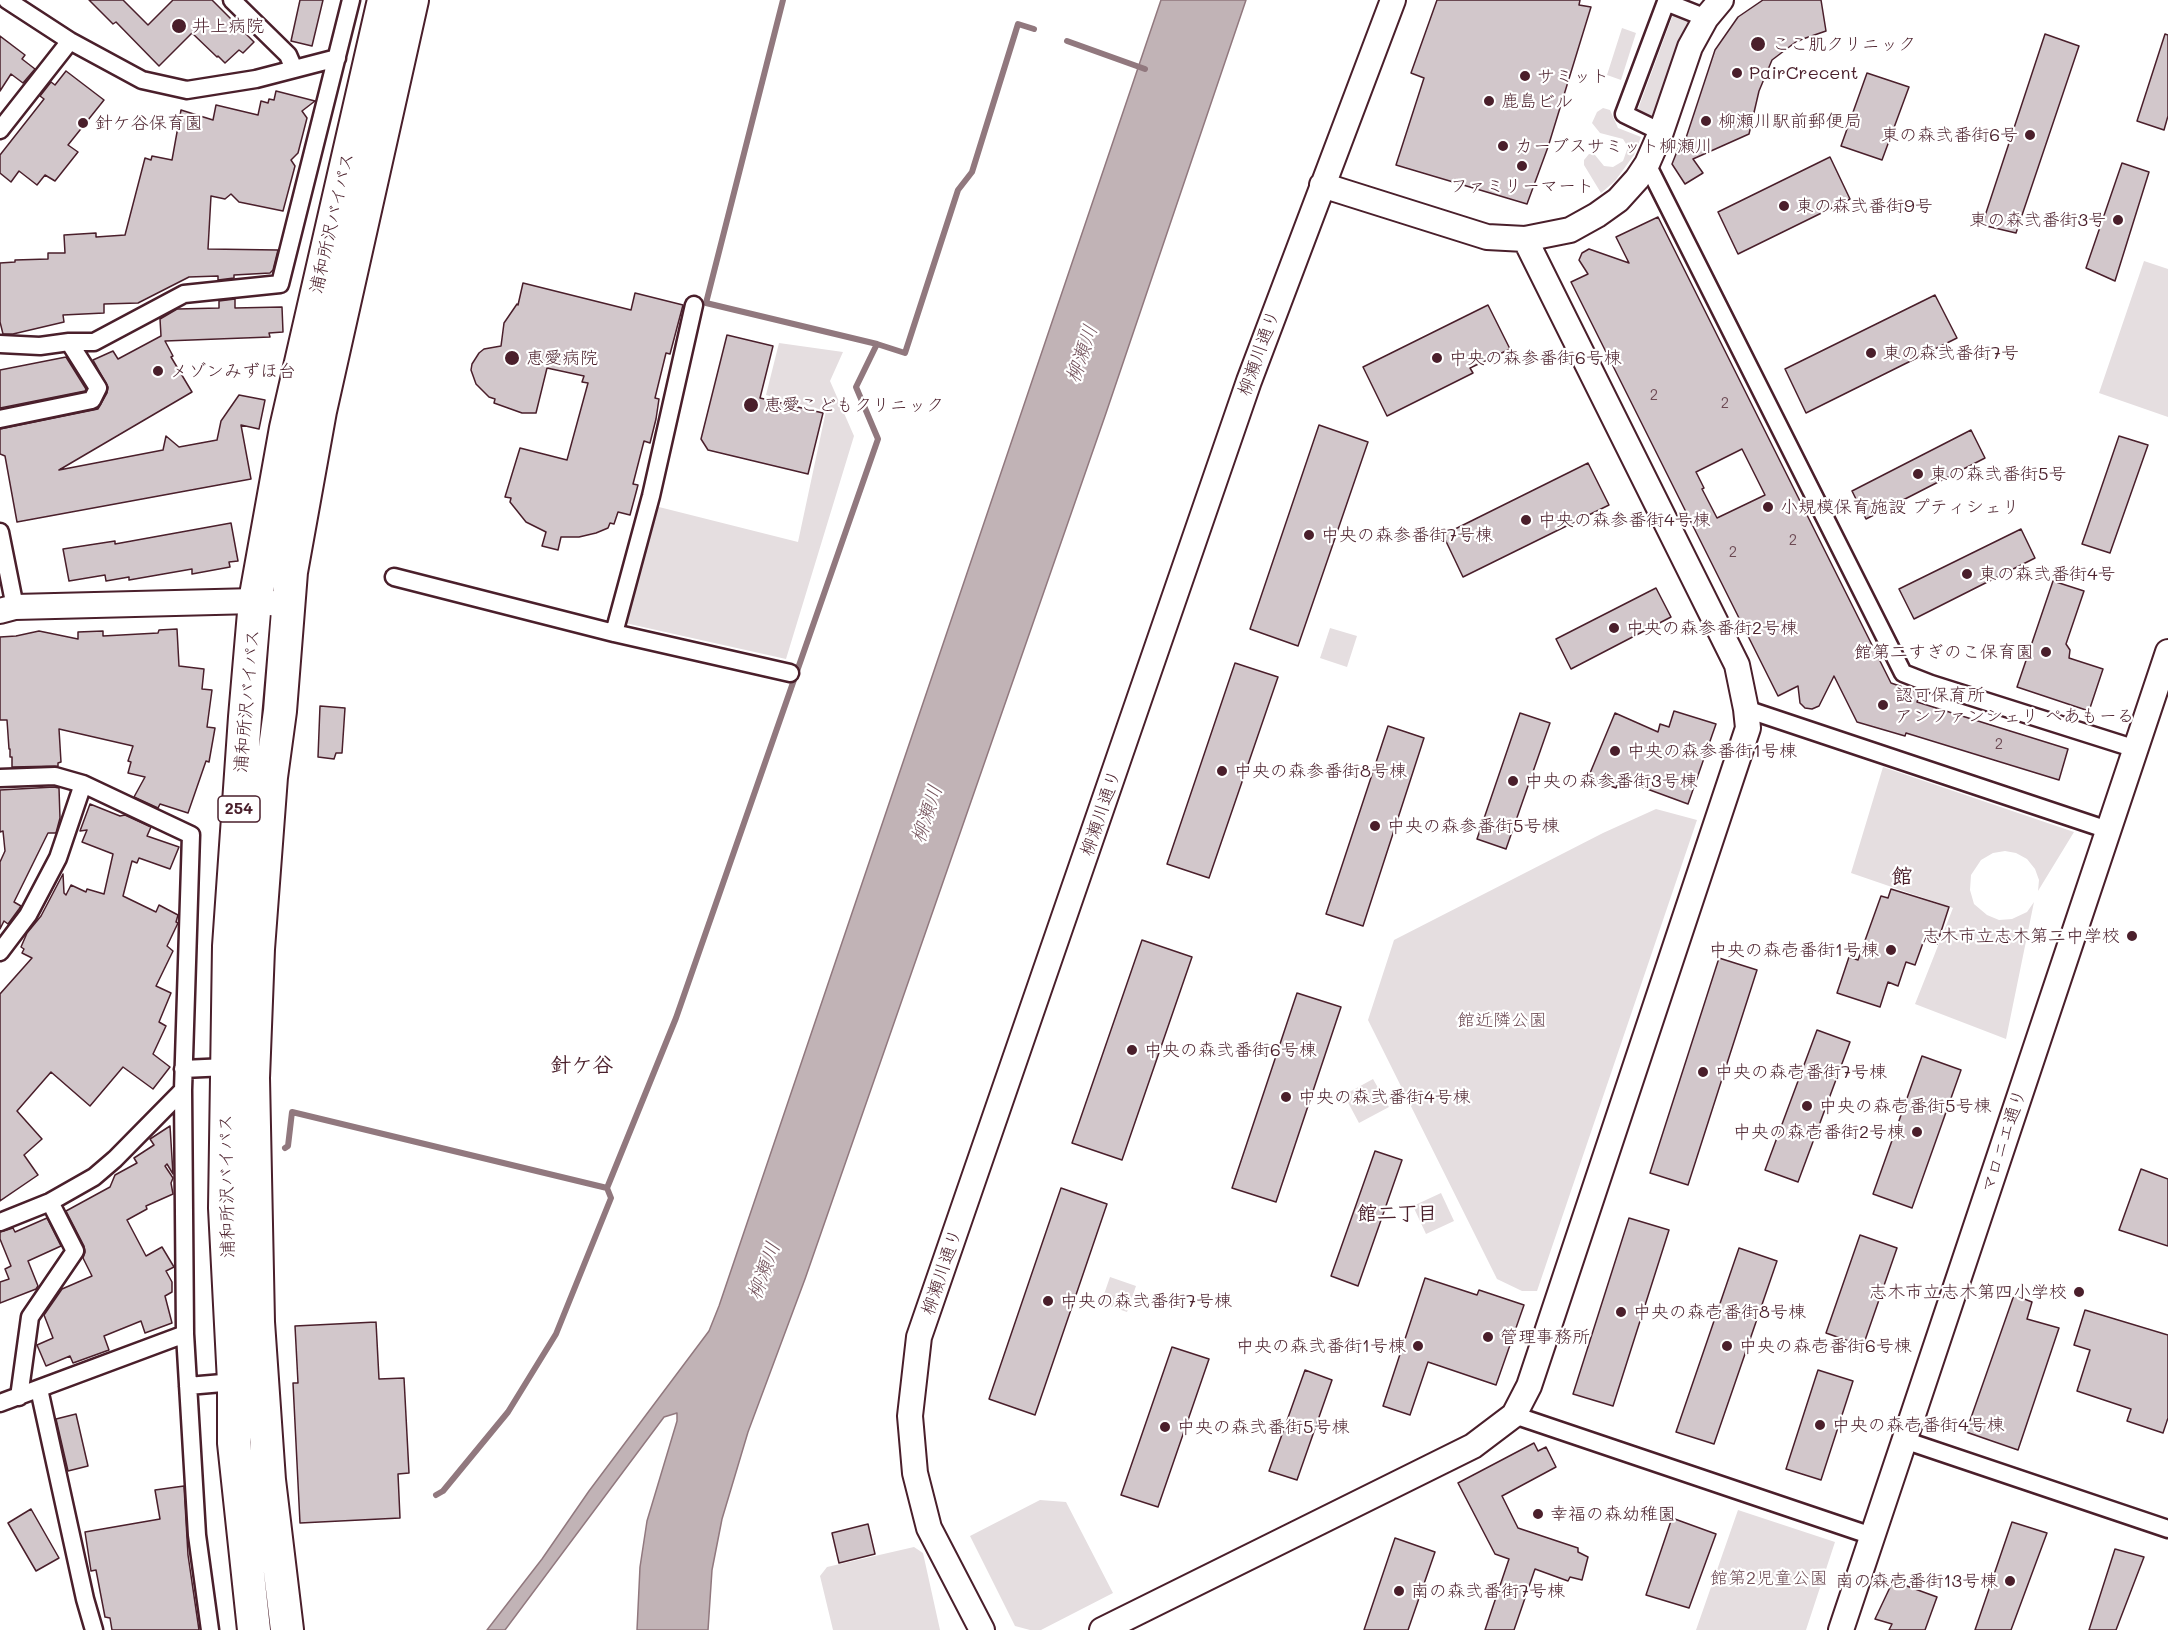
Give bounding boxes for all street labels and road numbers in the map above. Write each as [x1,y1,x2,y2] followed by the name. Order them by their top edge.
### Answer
[305,150,359,296] street label: 浦和所沢バイパス
[1233,307,1285,399] street label: 柳瀬川通り
[230,628,264,774] street label: 浦和所沢バイパス
[1076,767,1126,859] street label: 柳瀬川通り
[218,796,260,822] road number: 254
[1977,1086,2031,1196] street label: マロニエ通り
[215,1114,239,1258] street label: 浦和所沢バイパス
[917,1226,967,1318] street label: 柳瀬川通り

